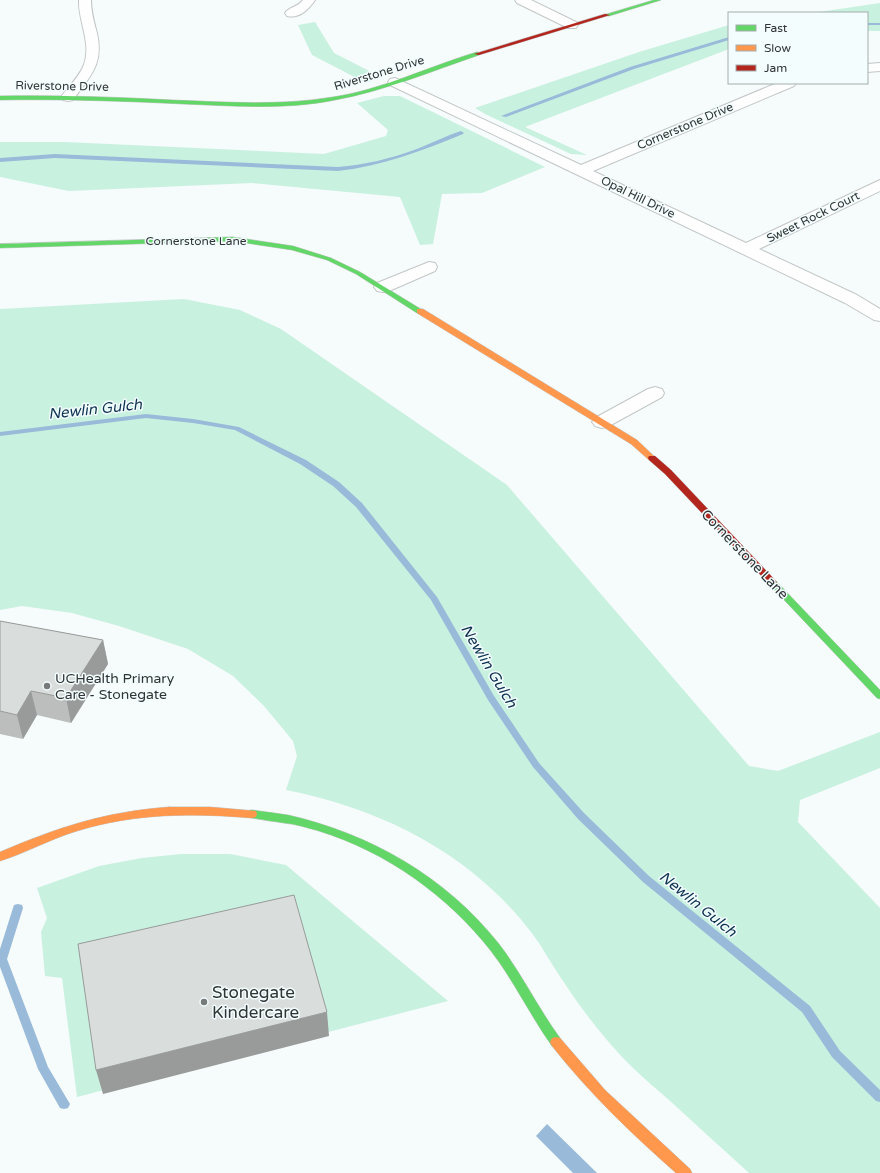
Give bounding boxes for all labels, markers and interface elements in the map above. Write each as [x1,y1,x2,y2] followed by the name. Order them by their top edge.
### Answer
[728,12,868,84] legend
[764,21,788,35] text: Fast
[764,41,791,55] text: Slow
[332,53,426,93] street label: Riverstone Drive
[764,61,787,75] text: Jam
[15,78,109,94] street label: Riverstone Drive
[635,99,735,153] street label: Cornerstone Drive
[599,173,677,221] street label: Opal Hill Drive
[764,188,862,246] street label: Sweet Rock Court
[145,234,247,248] street label: Cornerstone Lane
[47,395,144,423] water label: Newlin Gulch
[698,506,792,603] street label: Cornerstone Lane
[457,621,521,712] water label: Newlin Gulch
[55,670,175,703] place label: UCHealth Primary Care - Stonegate
[42,681,52,691] marker: UCHealth Primary Care - Stonegate
[656,867,741,941] water label: Newlin Gulch
[212,982,299,1023] place label: Stonegate Kindercare
[199,997,209,1007] marker: Stonegate Kindercare

